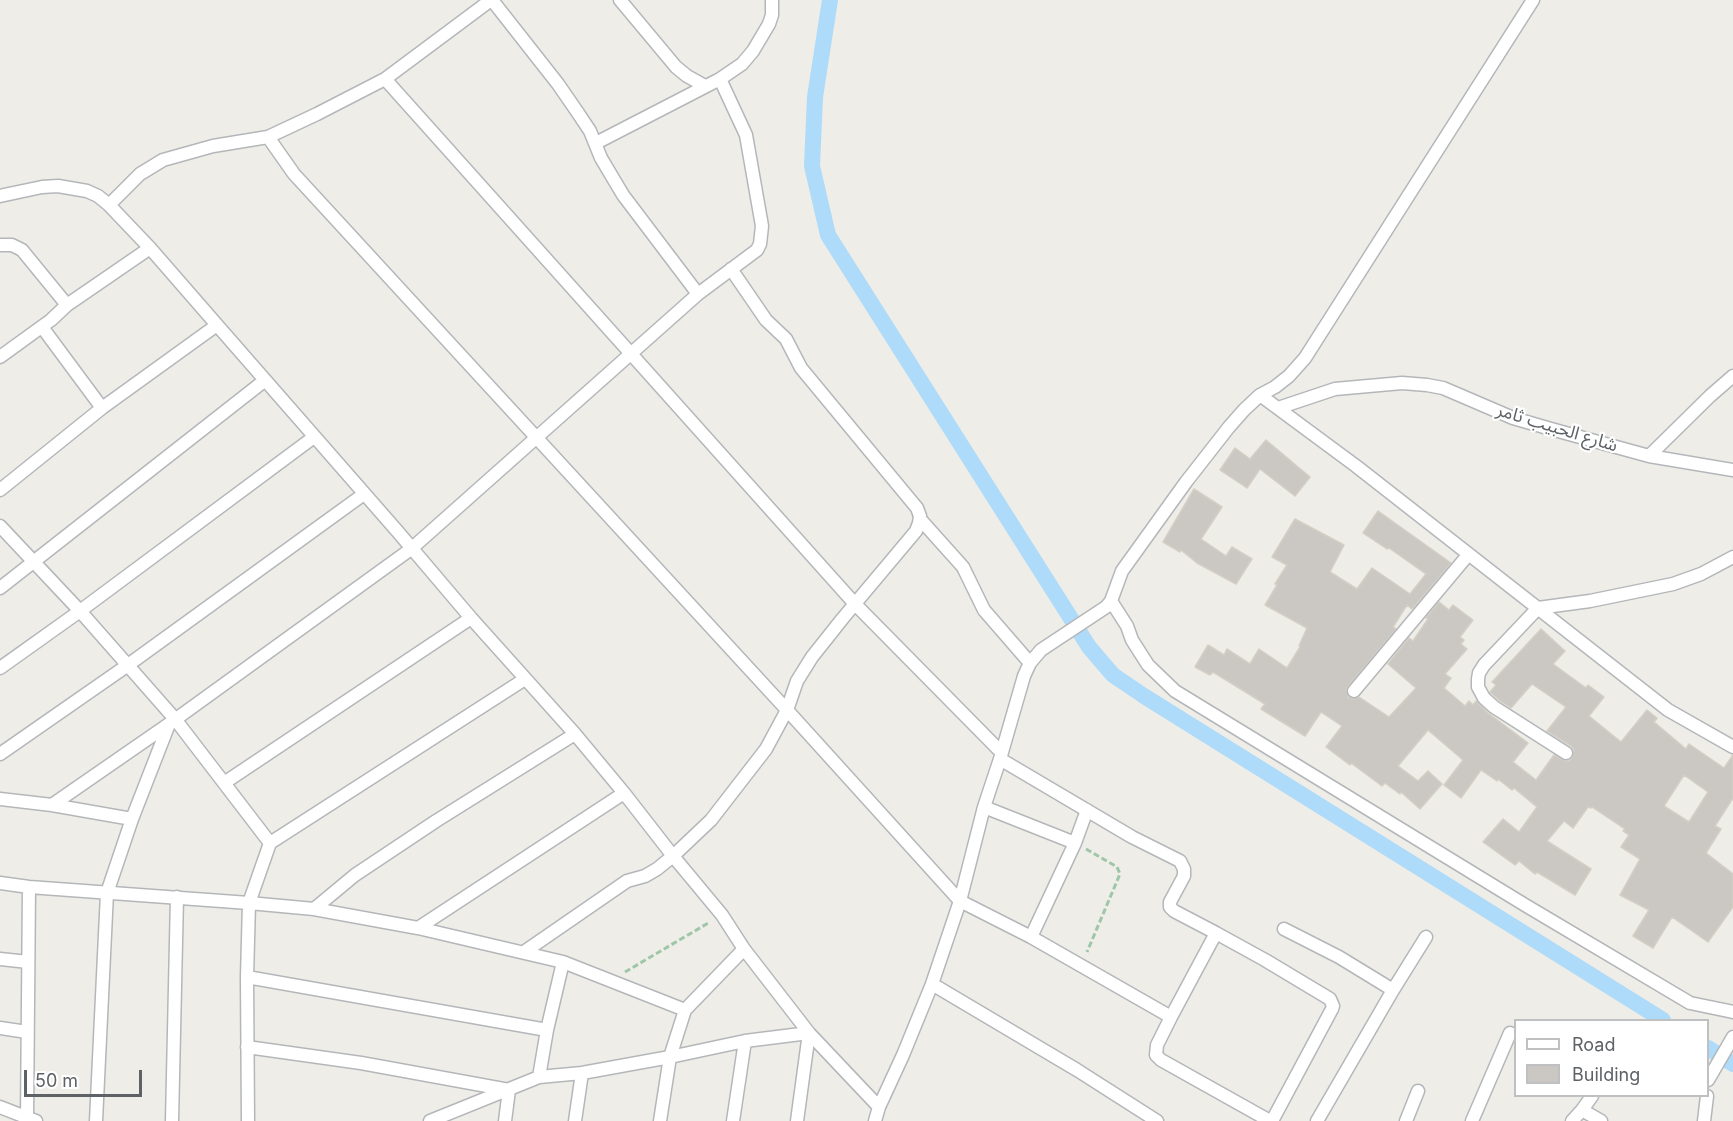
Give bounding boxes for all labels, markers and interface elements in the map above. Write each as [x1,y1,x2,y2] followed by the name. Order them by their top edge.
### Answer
[1494,399,1620,457] street label: شارع الحبيب ثامر
[1514,1019,1709,1097] legend
[1572,1034,1615,1055] text: Road
[27,1058,146,1096] scale bar
[1572,1064,1640,1085] text: Building
[35,1070,78,1091] text: 50 m

